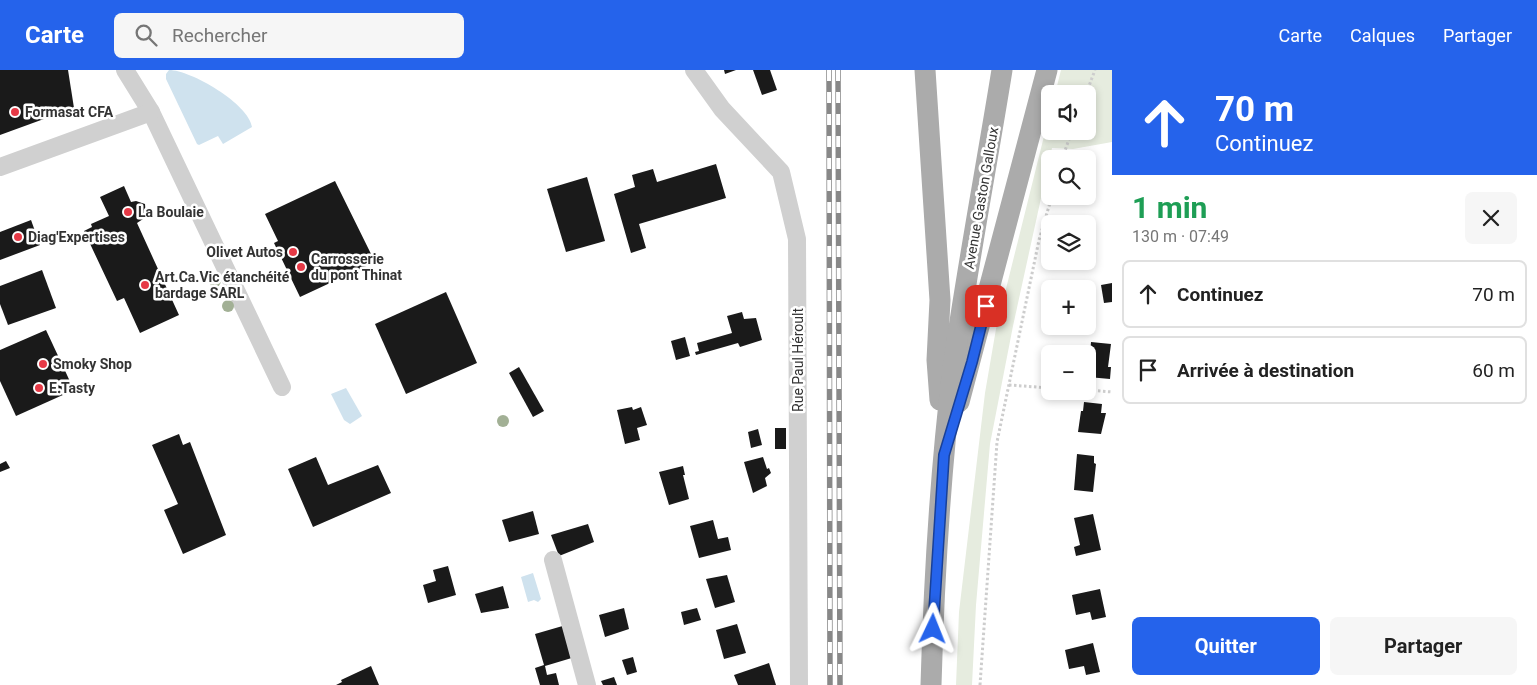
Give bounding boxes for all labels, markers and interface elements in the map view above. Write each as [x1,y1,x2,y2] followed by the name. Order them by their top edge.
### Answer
[114,13,464,58] search box
[25,21,84,49] text: Carte
[132,21,160,49] icon: search
[172,24,267,47] text: Rechercher
[1279,25,1322,46] text: Carte
[1350,25,1415,46] text: Calques
[1443,25,1512,46] text: Partager
[1041,85,1096,400] map controls
[1041,85,1096,140] button: sound
[1215,89,1294,130] text: 70 m
[1132,90,1197,155] icon: ahead
[25,104,114,120] place label: Formasat CFA
[9,106,21,118] marker: Formasat CFA
[961,126,1001,270] street label: Avenue Gaston Galloux
[1215,131,1313,156] text: Continuez
[1041,150,1096,205] button: search
[1132,190,1207,225] text: 1 min
[1465,192,1517,244] button: close
[138,204,204,220] place label: La Boulaie
[122,206,134,218] marker: La Boulaie
[1041,215,1096,270] button: layers
[1132,227,1229,246] text: 130 m · 07:49
[28,229,125,245] place label: Diag'Expertises
[12,231,24,243] marker: Diag'Expertises
[206,244,283,260] place label: Olivet Autos
[287,246,299,258] marker: Olivet Autos
[311,251,402,283] place label: Carrosserie du pont Thinat
[295,261,307,273] marker: Carrosserie du pont Thinat
[155,269,290,301] place label: Art.Ca.Vic étanchéité bardage SARL
[139,279,151,291] marker: Art.Ca.Vic étanchéité bardage SARL
[1041,280,1096,335] button: +
[1134,280,1162,308] icon: ahead
[1177,283,1263,306] text: Continuez
[1472,283,1515,306] text: 70 m
[965,285,1007,327] pin
[972,292,1000,320] icon: arrive
[790,308,806,412] street label: Rue Paul Héroult
[1041,345,1096,400] button: −
[53,356,132,372] place label: Smoky Shop
[1134,356,1162,384] icon: arrive
[37,358,49,370] marker: Smoky Shop
[1177,359,1354,382] text: Arrivée à destination
[1472,359,1515,382] text: 60 m
[49,380,96,396] place label: E.Tasty
[33,382,45,394] marker: E.Tasty
[906,602,958,654] position arrow
[1132,617,1320,675] button: Quitter
[1330,617,1517,675] button: Partager

